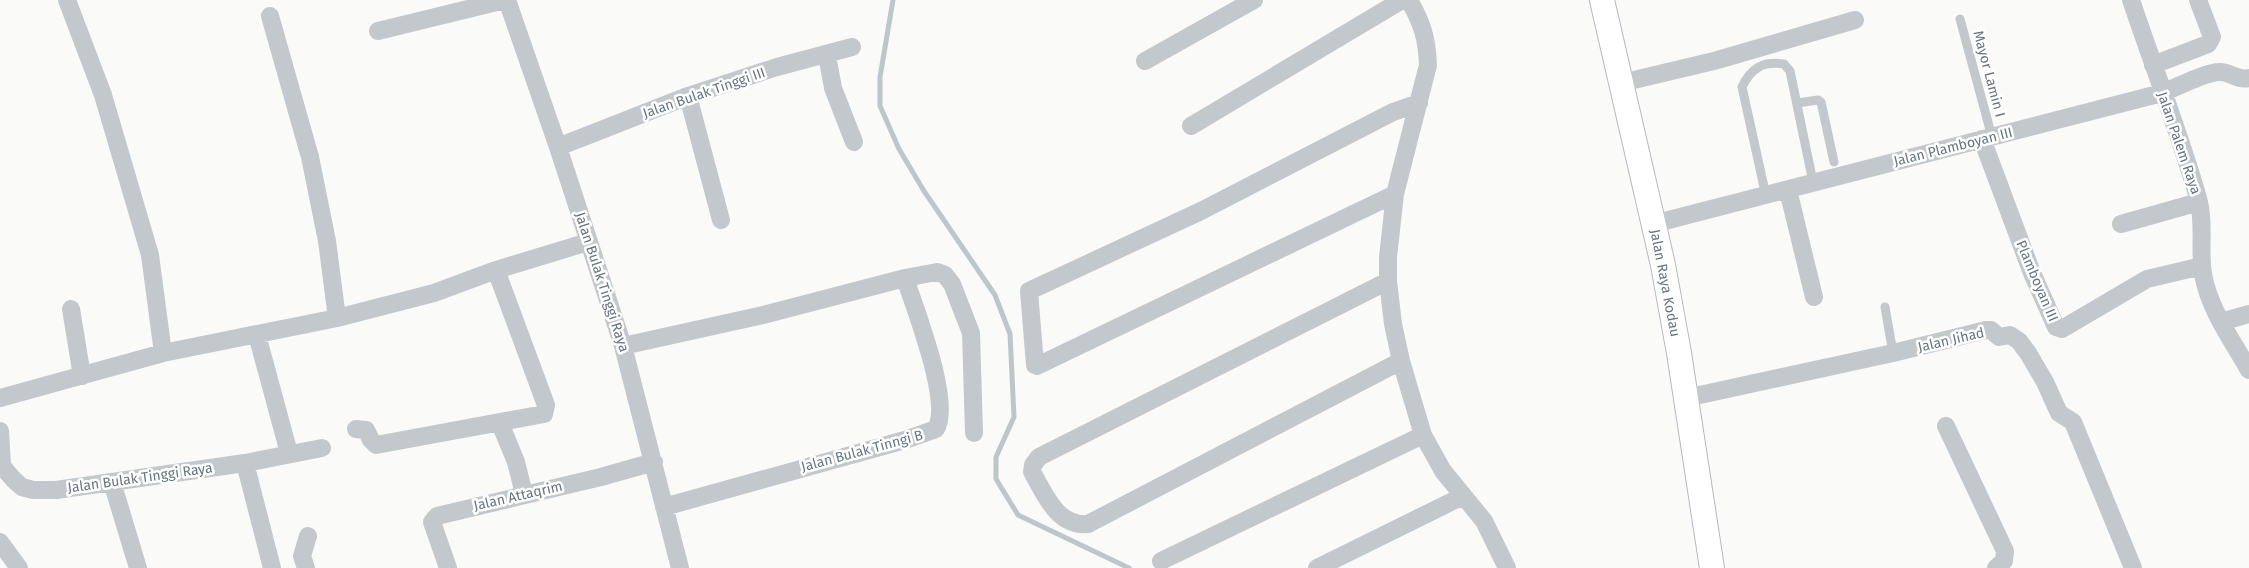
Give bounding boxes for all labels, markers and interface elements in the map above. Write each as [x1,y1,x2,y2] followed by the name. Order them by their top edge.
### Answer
[1969,29,2009,119] street label: Mayor Lamin I
[640,64,768,122] street label: Jalan Bulak Tinggi III
[2153,89,2205,197] street label: Jalan Palem Raya
[1892,124,2014,170] street label: Jalan Plamboyan III
[571,210,633,354] street label: Jalan Bulak Tinggi Raya
[1646,228,1684,338] street label: Jalan Raya Kodau
[2012,238,2062,324] street label: Plamboyan III
[1916,324,1986,356] street label: Jalan Jihad
[799,427,925,475] street label: Jalan Bulak Tinngi B
[66,459,214,497] street label: Jalan Bulak Tinggi Raya
[472,478,564,514] street label: Jalan Attaqrim

